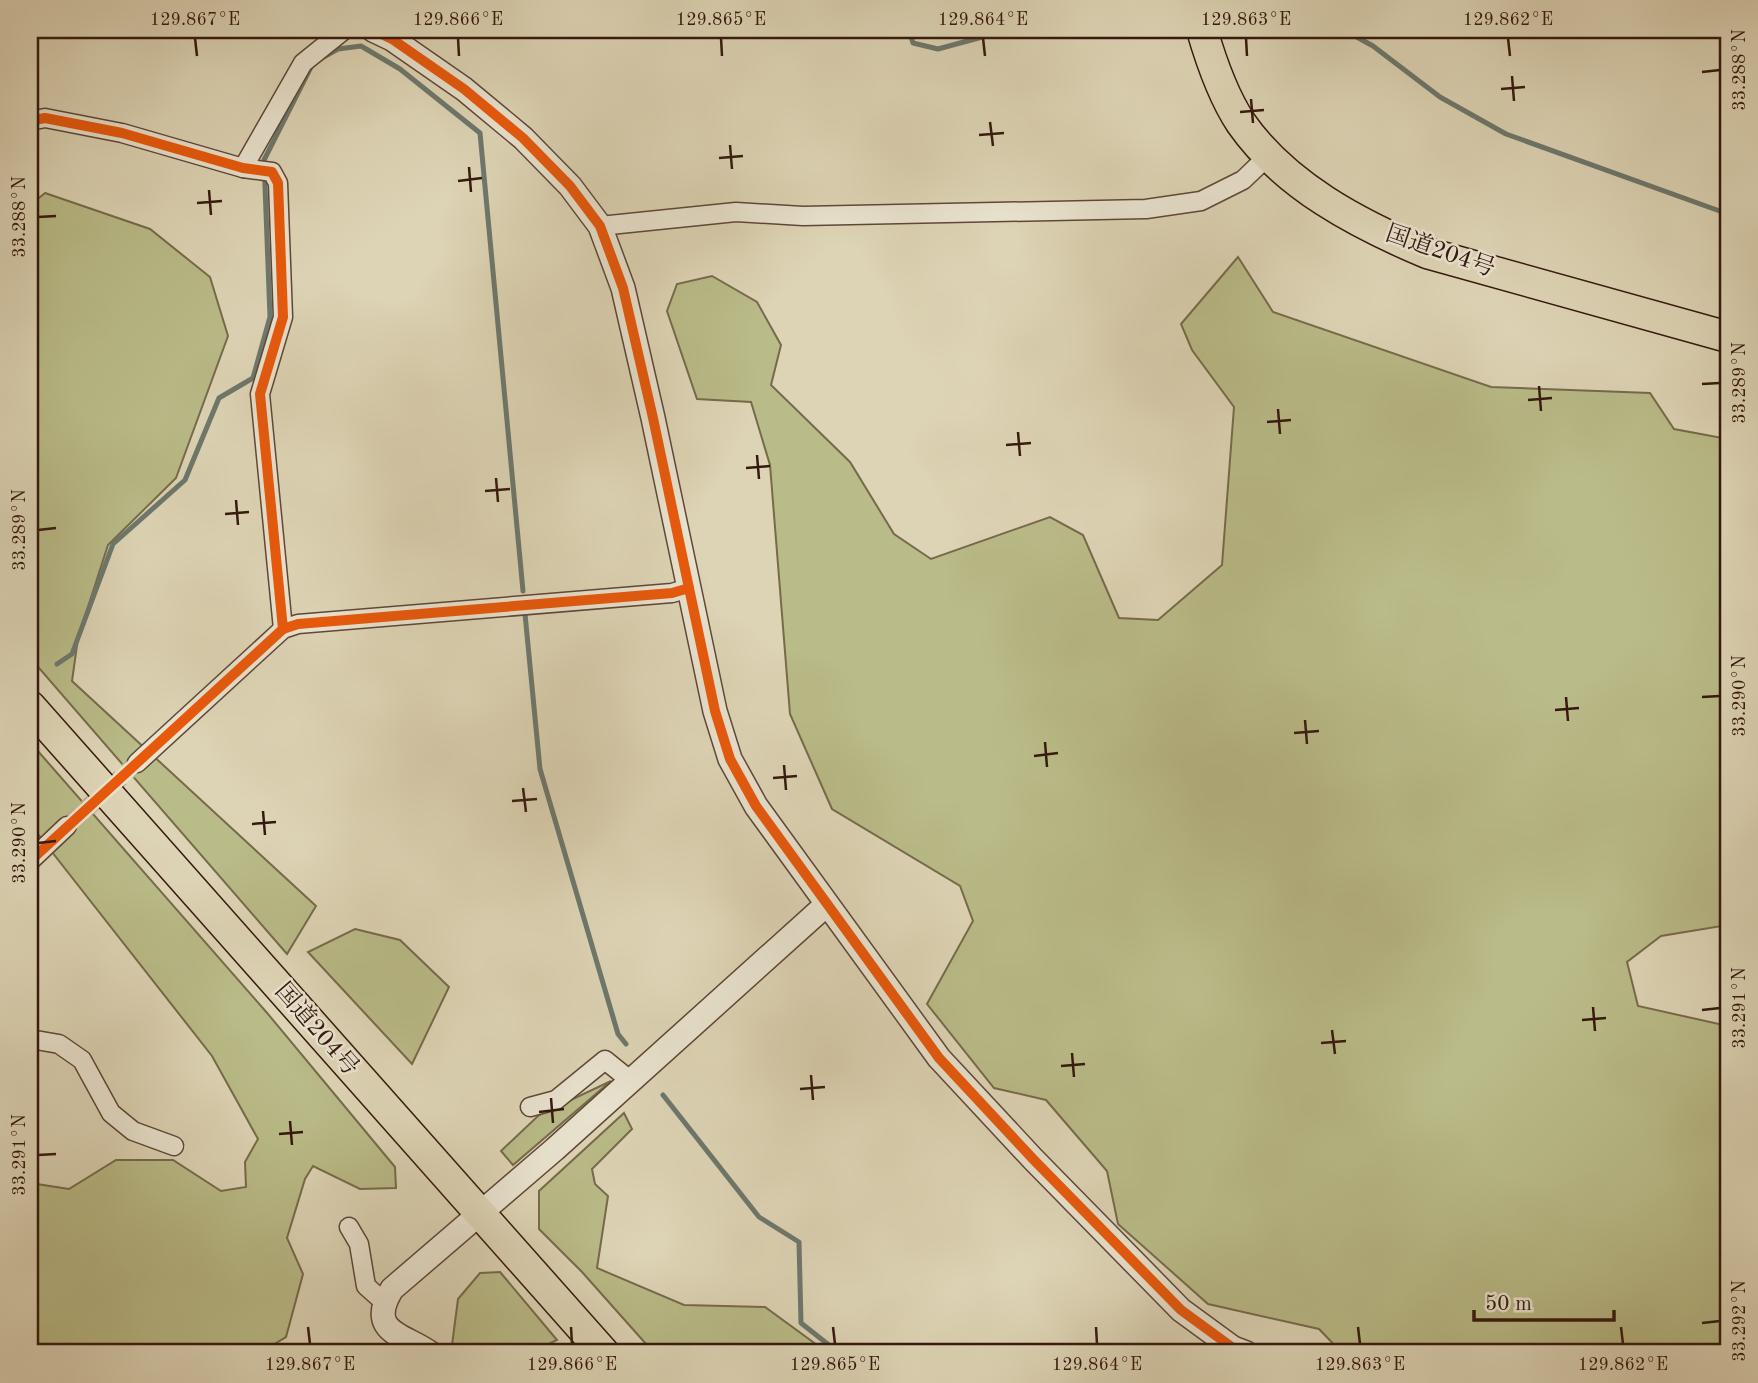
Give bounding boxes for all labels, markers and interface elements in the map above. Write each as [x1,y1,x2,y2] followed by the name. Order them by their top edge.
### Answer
[150,11,240,29] text: 129.867°E
[413,11,503,29] text: 129.866°E
[676,11,766,29] text: 129.865°E
[938,11,1028,29] text: 129.864°E
[1201,11,1291,29] text: 129.863°E
[1463,11,1553,29] text: 129.862°E
[1731,29,1749,111] text: 33.288°N
[11,176,29,258] text: 33.288°N
[1382,219,1499,282] street label: 国道204号
[1731,342,1749,424] text: 33.289°N
[11,489,29,571] text: 33.289°N
[1731,655,1749,737] text: 33.290°N
[11,802,29,884] text: 33.290°N
[1731,967,1749,1049] text: 33.291°N
[270,977,365,1081] street label: 国道204号
[11,1114,29,1196] text: 33.291°N
[1474,1278,1614,1322] scale bar
[1731,1280,1749,1362] text: 33.292°N
[1485,1294,1532,1315] text: 50 m
[265,1356,355,1374] text: 129.867°E
[527,1356,617,1374] text: 129.866°E
[790,1356,880,1374] text: 129.865°E
[1052,1356,1142,1374] text: 129.864°E
[1315,1356,1405,1374] text: 129.863°E
[1578,1356,1668,1374] text: 129.862°E

